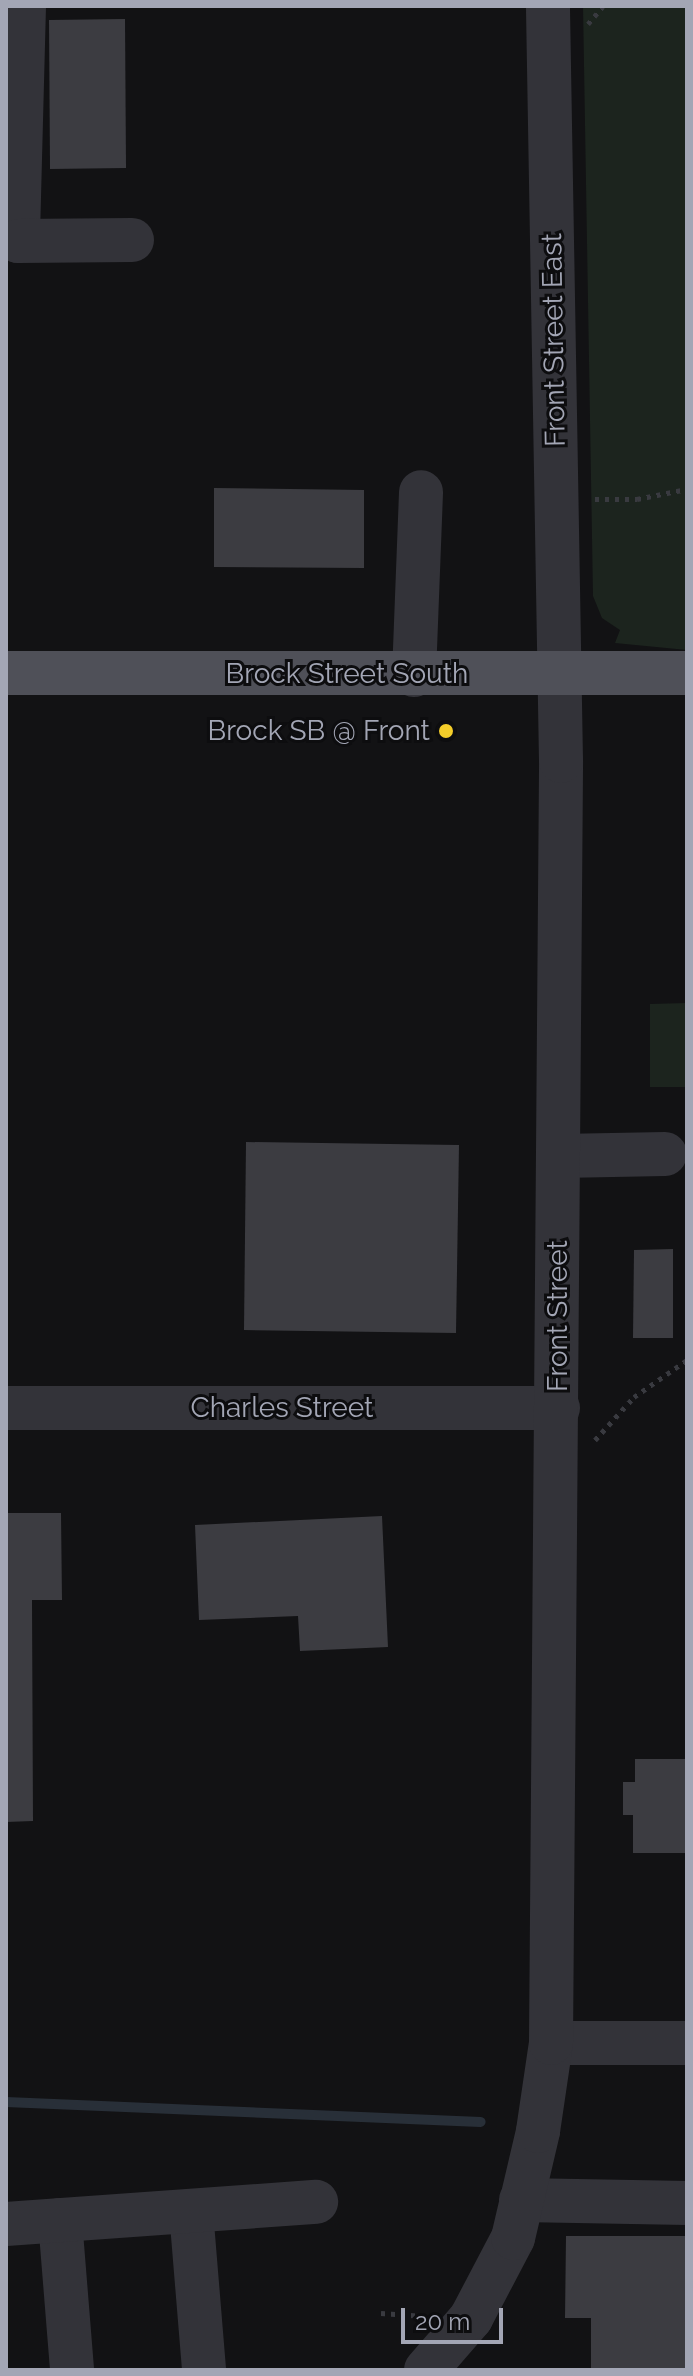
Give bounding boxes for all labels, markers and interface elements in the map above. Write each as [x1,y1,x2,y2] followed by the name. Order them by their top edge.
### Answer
[535,233,573,447] street label: Front Street East
[226,657,468,691] street label: Brock Street South
[208,714,430,748] place label: Brock SB @ Front
[437,722,455,740] marker: Brock SB @ Front
[541,1240,575,1392] street label: Front Street
[191,1391,373,1425] street label: Charles Street
[405,2292,507,2342] scale bar
[415,2307,470,2336] text: 20 m

